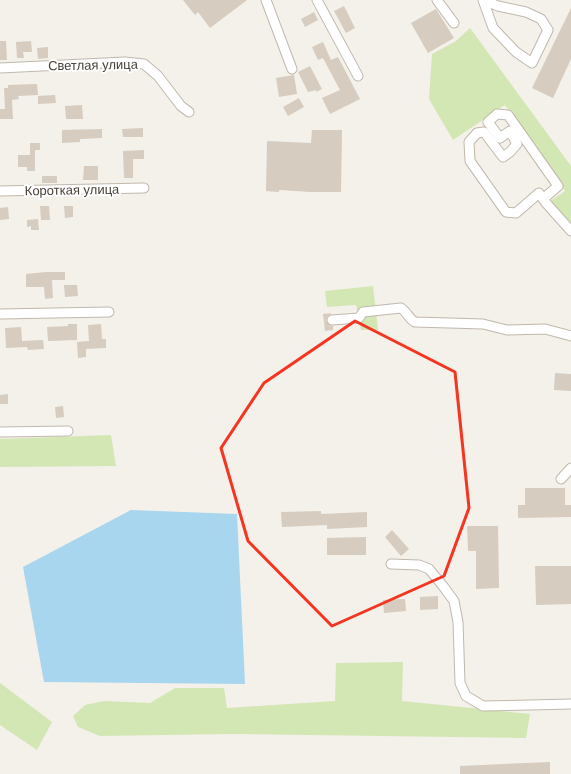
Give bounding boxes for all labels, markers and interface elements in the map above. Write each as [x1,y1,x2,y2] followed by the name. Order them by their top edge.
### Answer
[48,57,139,73] street label: Светлая улица
[25,182,120,198] street label: Короткая улица

